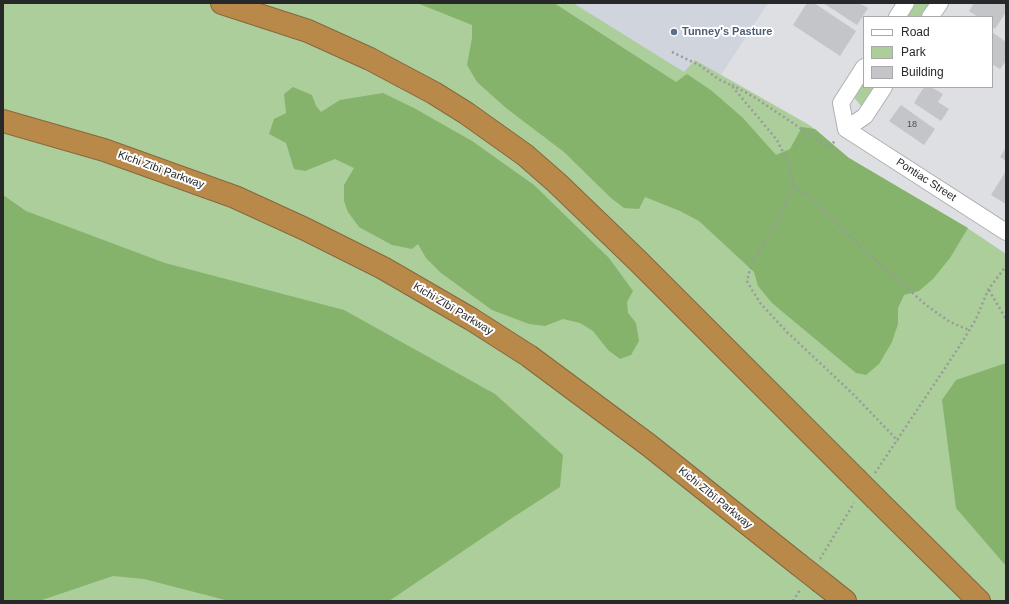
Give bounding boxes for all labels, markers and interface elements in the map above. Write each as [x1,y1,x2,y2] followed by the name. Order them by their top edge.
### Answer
[863,16,993,88] legend
[682,25,772,39] place label: Tunney's Pasture
[901,25,930,39] text: Road
[669,27,679,37] marker: Tunney's Pasture
[901,45,926,59] text: Park
[901,65,944,79] text: Building
[907,120,917,130] house number: 18
[116,148,206,192] street label: Kichi Zībī Parkway
[893,156,959,204] street label: Pontiac Street
[411,280,495,338] street label: Kichi Zībī Parkway
[675,464,755,532] street label: Kichi Zībī Parkway

